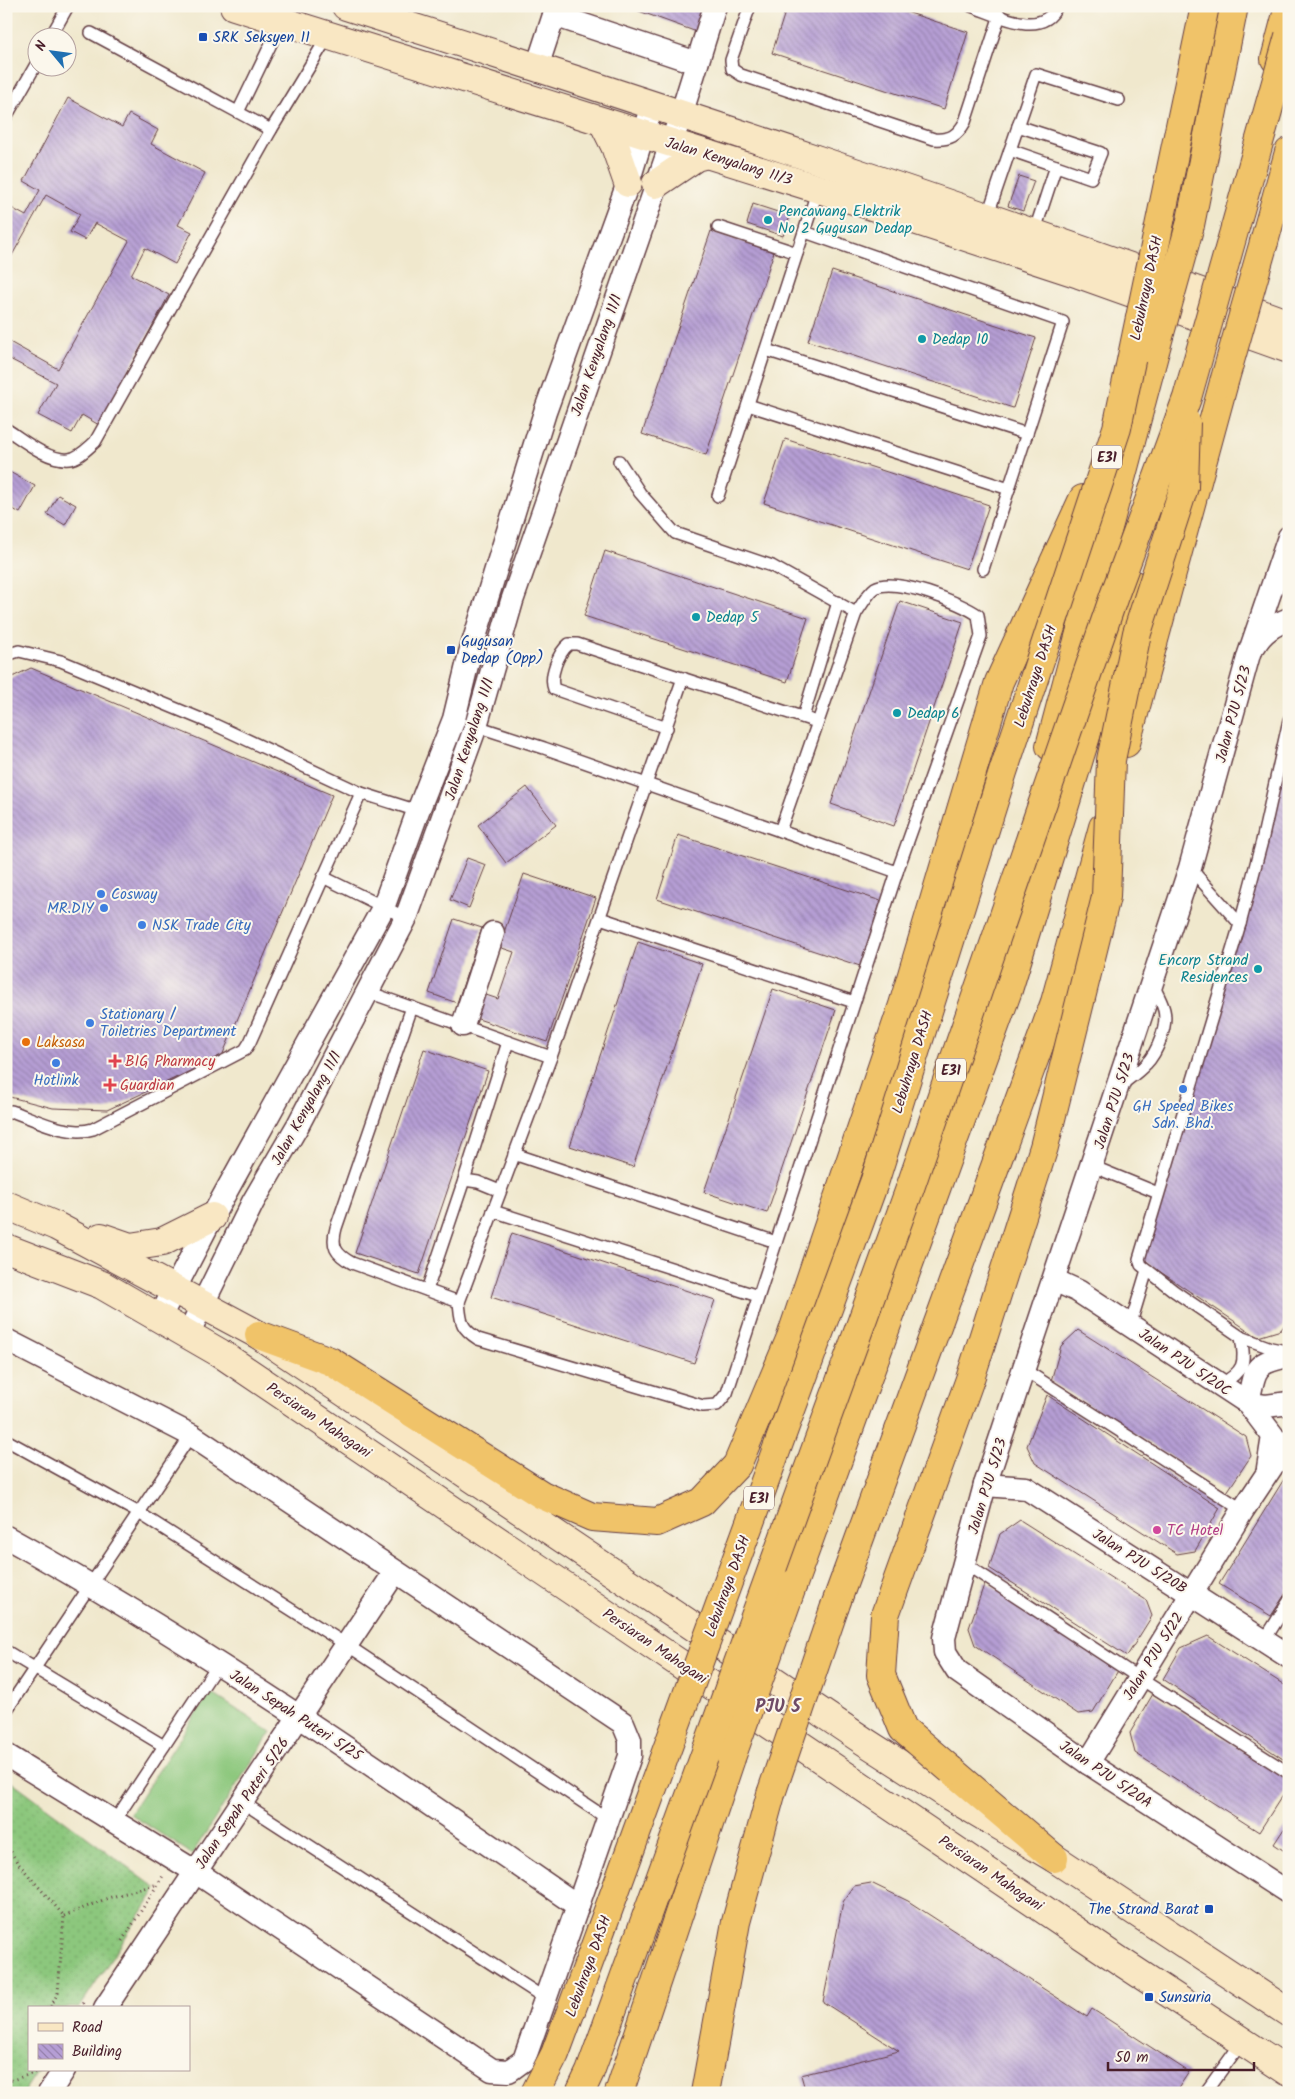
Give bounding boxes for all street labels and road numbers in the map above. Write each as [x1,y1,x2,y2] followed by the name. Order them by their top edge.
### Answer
[662,131,796,193] street label: Jalan Kenyalang 11/3
[1124,233,1170,343] street label: Lebuhraya DASH
[565,291,629,420] street label: Jalan Kenyalang 11/1
[1092,446,1122,468] road number: E31
[1008,622,1064,731] street label: Lebuhraya DASH
[1209,663,1259,765] street label: Jalan PJU 5/23
[439,675,501,804] street label: Jalan Kenyalang 11/1
[886,1008,940,1117] street label: Lebuhraya DASH
[265,1047,348,1170] street label: Jalan Kenyalang 11/1
[1088,1050,1142,1152] street label: Jalan PJU 5/23
[936,1058,966,1082] road number: E31
[1133,1323,1236,1403] street label: Jalan PJU 5/20C
[261,1377,377,1466] street label: Persiaran Mahogani
[962,1435,1014,1537] street label: Jalan PJU 5/23
[744,1486,774,1510] road number: E31
[1087,1523,1192,1601] street label: Jalan PJU 5/20B
[698,1532,758,1641] street label: Lebuhraya DASH
[597,1603,713,1692] street label: Persiaran Mahogani
[1117,1608,1190,1705] street label: Jalan PJU 5/22
[224,1664,368,1768] street label: Jalan Sepah Puteri 5/25
[190,1733,296,1874] street label: Jalan Sepah Puteri 5/26
[1054,1735,1157,1815] street label: Jalan PJU 5/20A
[933,1830,1049,1919] street label: Persiaran Mahogani
[559,1912,619,2021] street label: Lebuhraya DASH

